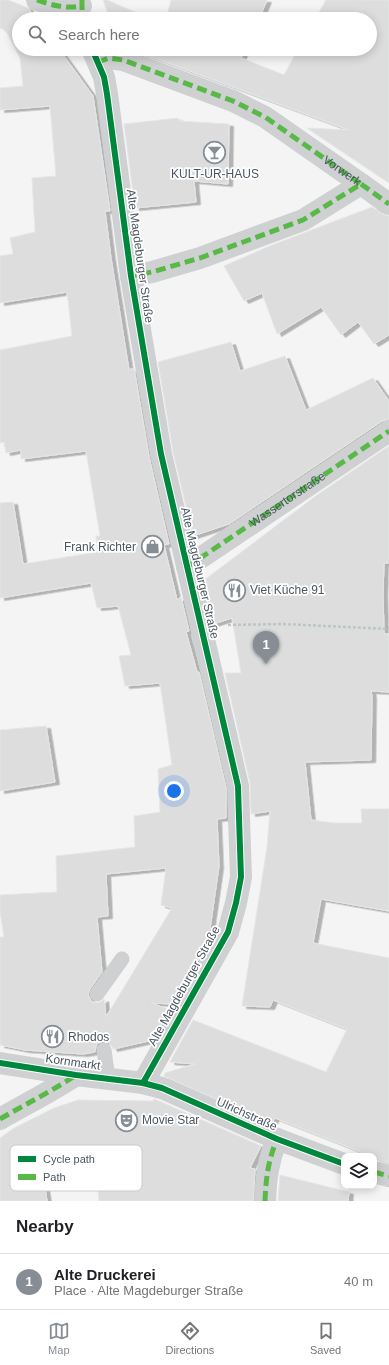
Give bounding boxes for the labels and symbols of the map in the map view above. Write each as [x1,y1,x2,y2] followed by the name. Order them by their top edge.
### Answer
[202,140,228,166] bar icon: KULT-UR-HAUS
[320,153,365,190] street label: Vorwerk
[171,167,259,181] place label: KULT-UR-HAUS
[124,188,156,324] street label: Alte Magdeburger Straße
[247,469,328,530] street label: Wassertorstraße
[178,506,222,641] street label: Alte Magdeburger Straße
[139,534,165,560] shop icon: Frank Richter
[64,540,136,554] place label: Frank Richter
[221,577,247,603] restaurant icon: Viet Küche 91
[250,583,325,597] place label: Viet Küche 91
[253,631,279,664] pin: 1
[164,781,184,801] your location
[145,923,223,1048] street label: Alte Magdeburger Straße
[39,1024,65,1050] restaurant icon: Rhodos
[68,1030,109,1044] place label: Rhodos
[45,1051,102,1073] street label: Kornmarkt
[215,1094,280,1134] street label: Ulrichstraße
[113,1107,139,1133] theatre icon: Movie Star
[142,1113,199,1127] place label: Movie Star
[10,1145,142,1191] legend
[43,1153,95,1165] text: Cycle path
[43,1171,66,1183] text: Path

